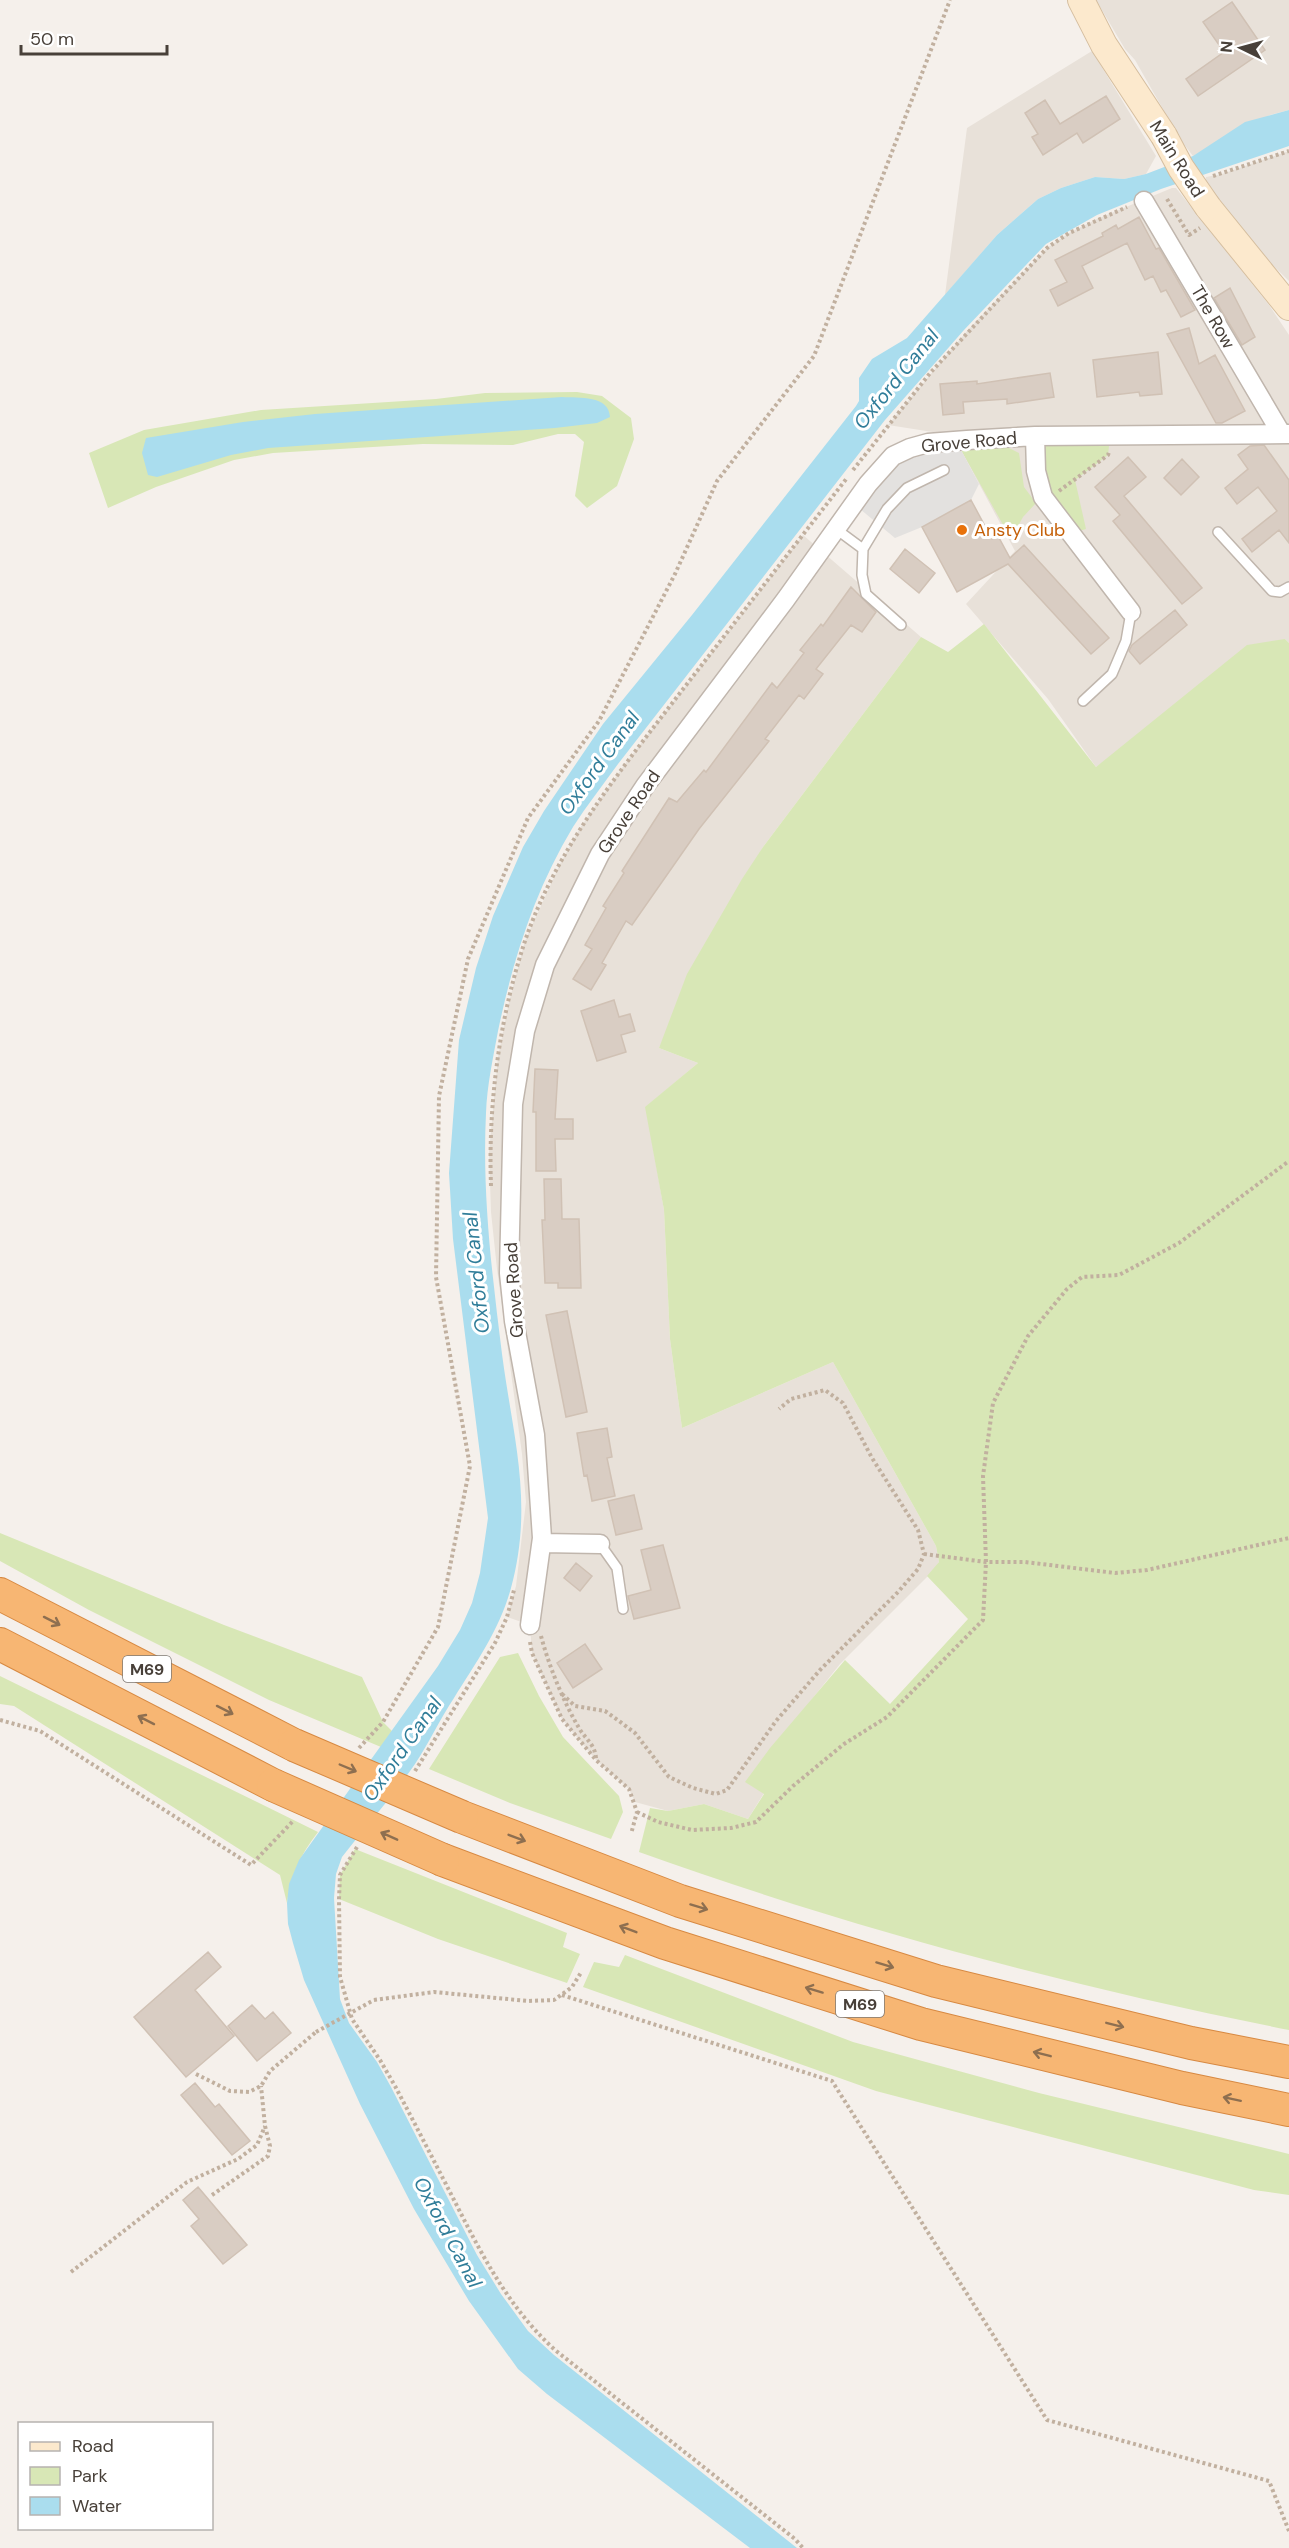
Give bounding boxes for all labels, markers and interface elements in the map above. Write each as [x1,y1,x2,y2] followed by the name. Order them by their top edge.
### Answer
[21,18,166,56] scale bar
[1211,18,1271,78] north arrow
[30,27,74,51] text: 50 m
[1216,40,1238,53] text: N
[1144,116,1210,202] street label: Main Road
[1185,281,1241,353] street label: The Row
[848,323,945,435] water label: Oxford Canal
[920,426,1018,458] street label: Grove Road
[974,518,1065,542] place label: Ansty Club
[955,523,969,537] marker: Ansty Club
[553,706,646,820] water label: Oxford Canal
[592,765,666,859] street label: Grove Road
[457,1211,495,1335] water label: Oxford Canal
[499,1241,529,1339] street label: Grove Road
[43,1615,60,1627] one-way arrow
[123,1656,171,1682] road number: M69
[356,1691,448,1806] water label: Oxford Canal
[216,1705,234,1716] one-way arrow
[137,1713,155,1725] one-way arrow
[338,1763,356,1774] one-way arrow
[381,1830,399,1841] one-way arrow
[507,1833,526,1844] one-way arrow
[689,1902,708,1913] one-way arrow
[620,1923,638,1934] one-way arrow
[875,1960,894,1971] one-way arrow
[805,1984,824,1995] one-way arrow
[836,1991,884,2017] road number: M69
[1105,2019,1124,2031] one-way arrow
[1033,2047,1052,2059] one-way arrow
[1222,2092,1241,2104] one-way arrow
[408,2172,488,2292] water label: Oxford Canal
[18,2422,213,2530] legend
[72,2434,114,2458] text: Road
[72,2464,108,2488] text: Park
[72,2494,122,2518] text: Water

